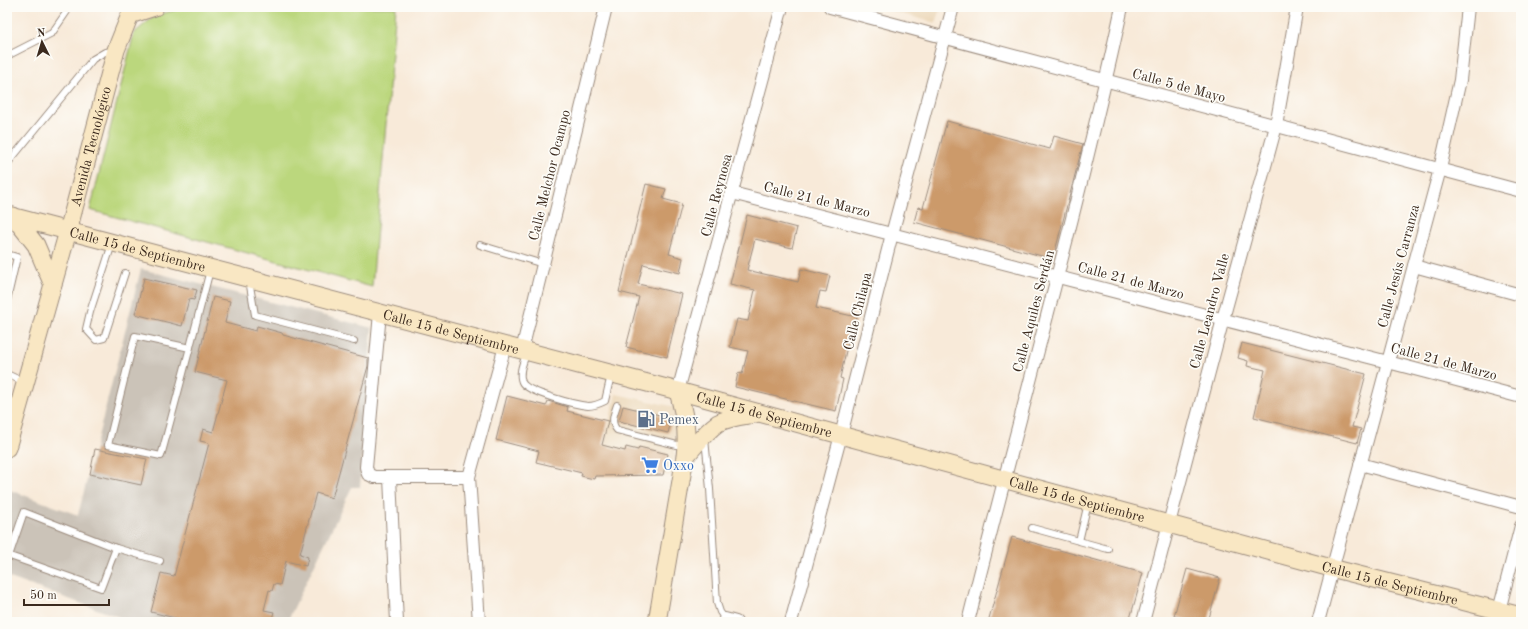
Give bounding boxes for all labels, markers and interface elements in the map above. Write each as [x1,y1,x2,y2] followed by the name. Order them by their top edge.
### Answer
[22,22,62,62] north arrow
[37,28,47,39] text: N
[1131,67,1227,105] street label: Calle 5 de Mayo
[69,85,114,208] street label: Avenida Tecnológico
[527,108,573,242] street label: Calle Melchor Ocampo
[699,152,735,238] street label: Calle Reynosa
[762,180,872,220] street label: Calle 21 de Marzo
[1376,203,1422,329] street label: Calle Jesús Carranza
[68,226,207,275] street label: Calle 15 de Septiembre
[1011,248,1057,374] street label: Calle Aquiles Serdán
[1188,252,1232,371] street label: Calle Leandro Valle
[1076,260,1186,302] street label: Calle 21 de Marzo
[842,271,874,352] street label: Calle Chilapa
[381,308,520,357] street label: Calle 15 de Septiembre
[1389,341,1499,383] street label: Calle 21 de Marzo
[694,390,833,440] street label: Calle 15 de Septiembre
[636,409,656,429] fuel station icon: Pemex
[659,413,699,427] place label: Pemex
[640,455,660,475] supermarket icon: Oxxo
[663,459,694,473] place label: Oxxo
[1007,475,1146,525] street label: Calle 15 de Septiembre
[1320,560,1459,608] street label: Calle 15 de Septiembre
[24,581,109,607] scale bar
[30,589,57,602] text: 50 m

